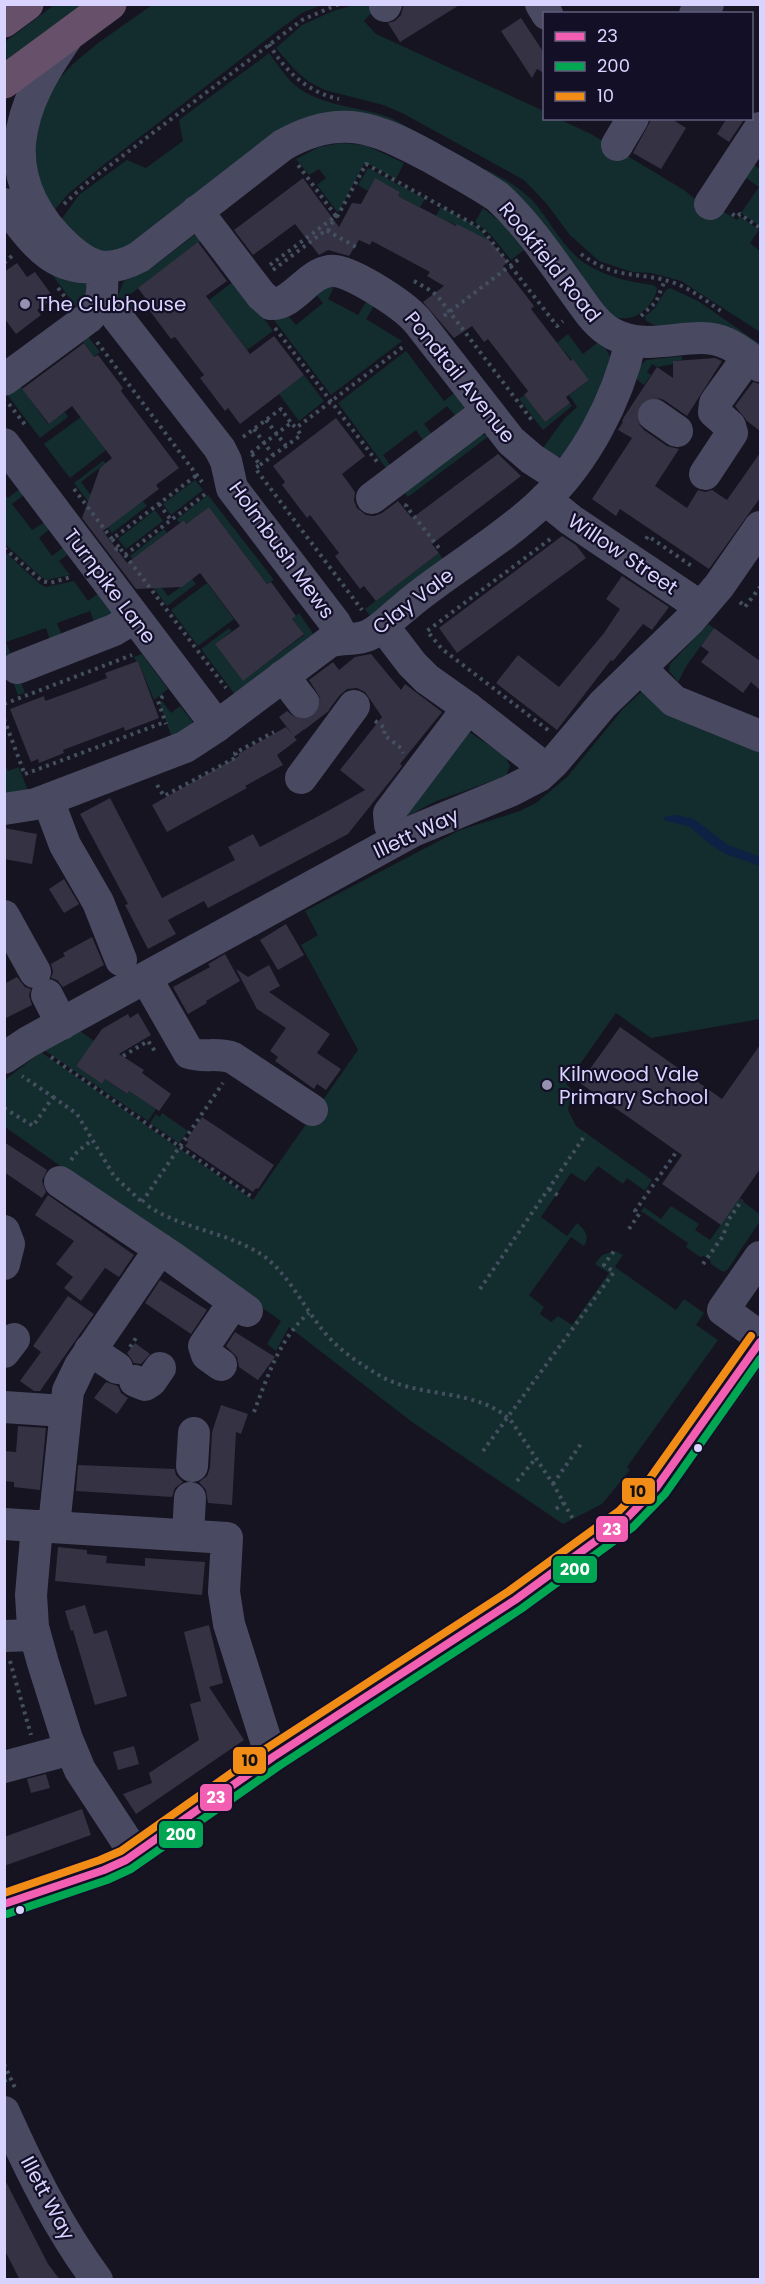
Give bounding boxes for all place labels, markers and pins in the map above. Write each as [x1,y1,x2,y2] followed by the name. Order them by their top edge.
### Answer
[37,290,186,318] place label: The Clubhouse
[18,297,32,311] marker: The Clubhouse
[559,1060,708,1111] place label: Kilnwood Vale Primary School
[540,1078,554,1092] marker: Kilnwood Vale Primary School
[692,1442,704,1454] unlabelled marker
[14,1904,26,1916] unlabelled marker

